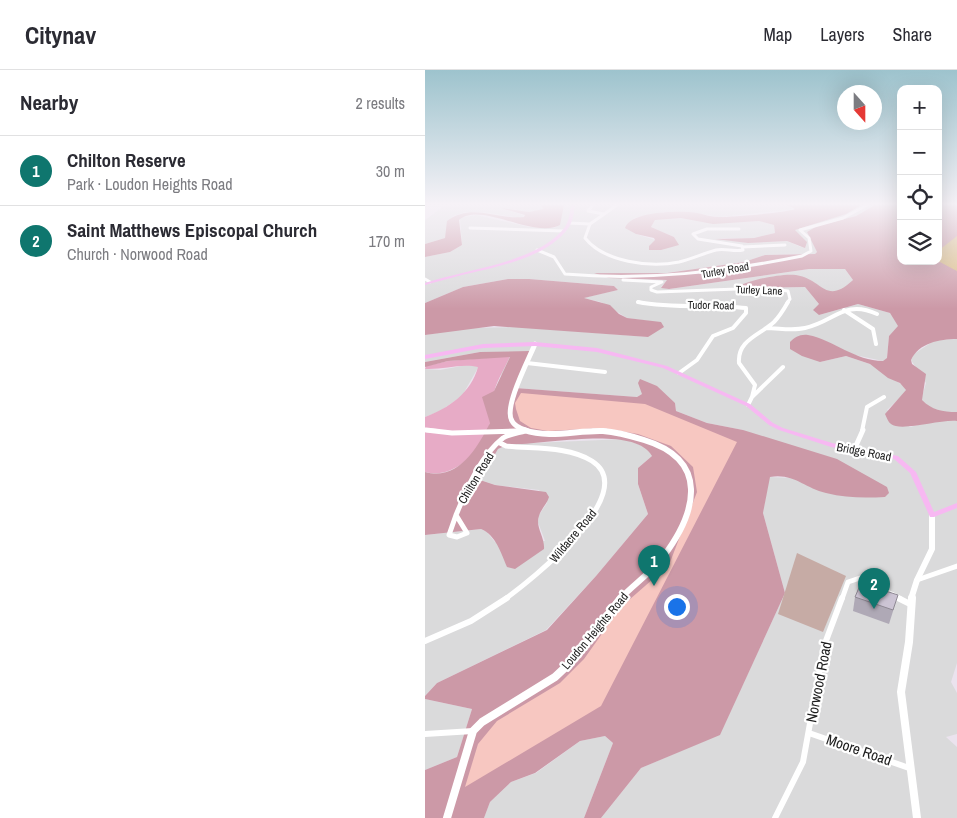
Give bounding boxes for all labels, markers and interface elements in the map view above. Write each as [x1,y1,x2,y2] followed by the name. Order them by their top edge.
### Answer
[25,19,96,51] text: Citynav
[764,22,792,47] text: Map
[820,22,865,47] text: Layers
[893,22,932,47] text: Share
[837,85,882,130] north arrow
[897,85,942,265] map controls
[897,85,942,130] button: +
[20,88,78,117] text: Nearby
[355,92,405,114] text: 2 results
[897,130,942,175] button: −
[67,147,186,173] text: Chilton Reserve
[32,160,40,182] text: 1
[376,160,405,182] text: 30 m
[67,173,233,195] text: Park · Loudon Heights Road
[897,175,942,220] button: locate
[67,217,317,243] text: Saint Matthews Episcopal Church
[897,220,942,265] button: layers
[32,230,40,252] text: 2
[369,230,405,252] text: 170 m
[67,243,208,265] text: Church · Norwood Road
[700,259,750,281] street label: Turley Road
[735,282,783,298] street label: Turley Lane
[687,298,735,312] street label: Tudor Road
[835,439,893,465] street label: Bridge Road
[454,449,498,507] street label: Chilton Road
[546,506,600,566] street label: Wildacre Road
[638,545,670,586] pin: 1
[858,568,890,609] pin: 2
[558,589,632,673] street label: Loudon Heights Road
[664,594,690,620] your location
[800,640,837,724] street label: Norwood Road
[824,729,895,770] street label: Moore Road

